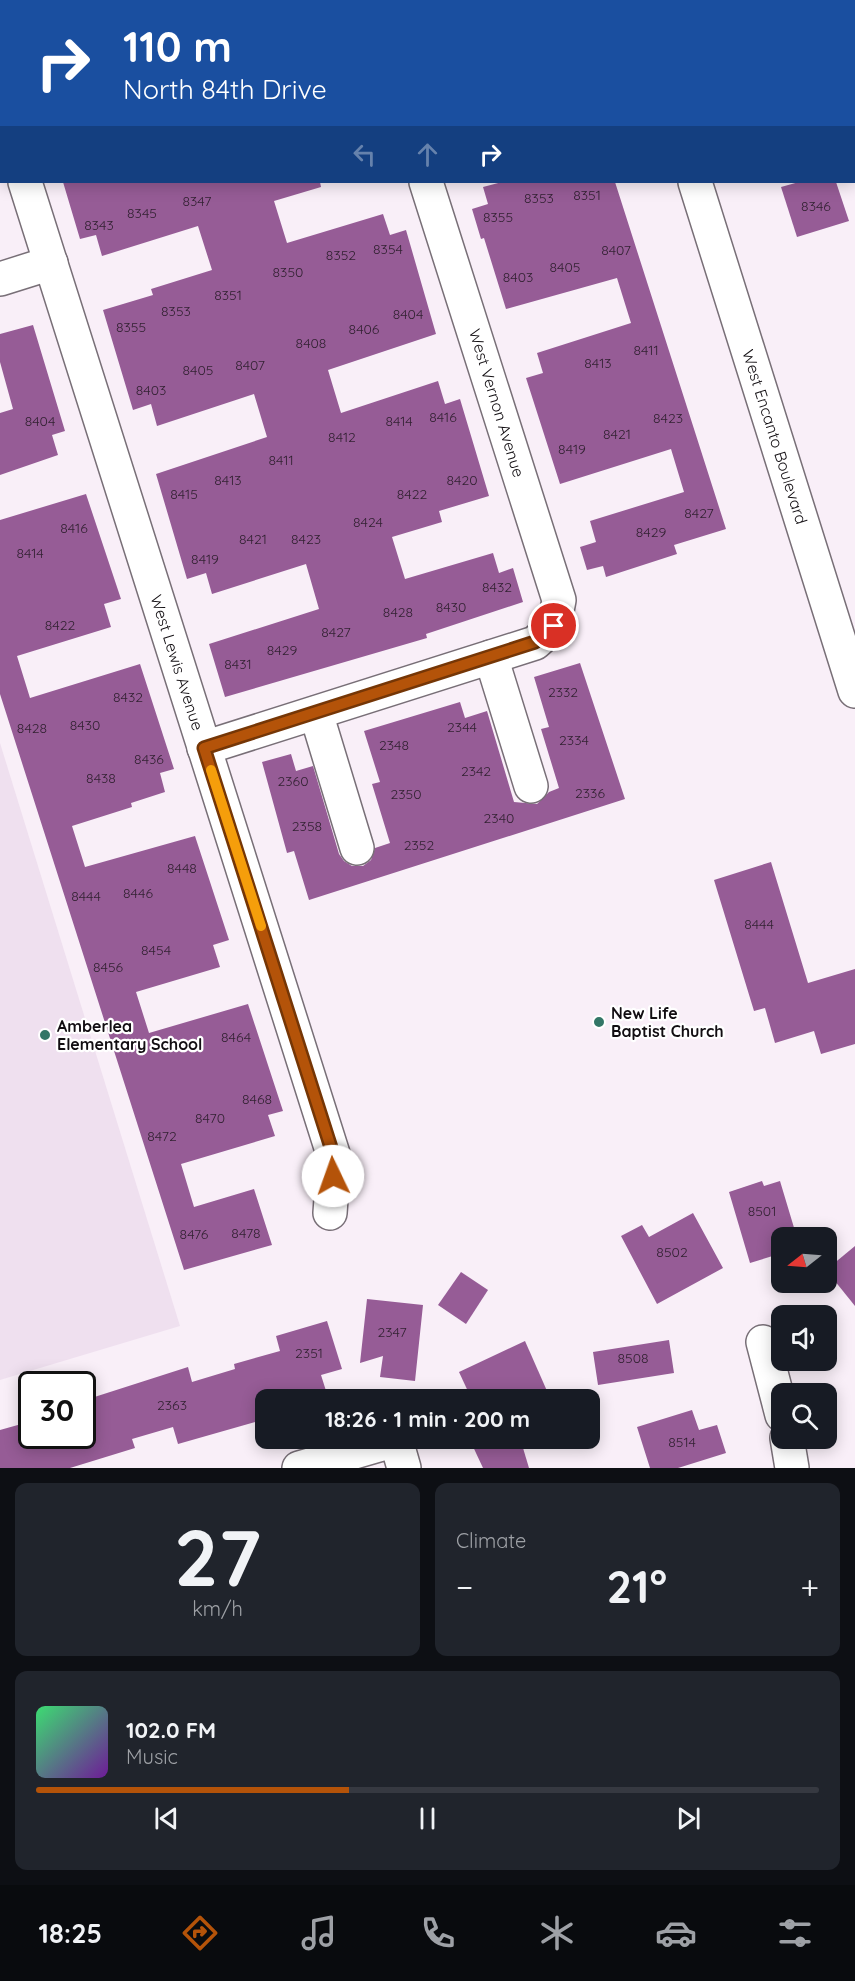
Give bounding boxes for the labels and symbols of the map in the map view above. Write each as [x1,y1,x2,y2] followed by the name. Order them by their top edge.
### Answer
[573,186,601,204] house number: 8351
[524,189,554,207] house number: 8353
[182,192,212,210] house number: 8347
[801,197,831,215] house number: 8346
[127,204,157,222] house number: 8345
[483,208,513,226] house number: 8355
[84,216,114,234] house number: 8343
[373,240,403,258] house number: 8354
[601,241,631,259] house number: 8407
[326,246,356,264] house number: 8352
[550,258,580,276] house number: 8405
[273,263,303,281] house number: 8350
[503,268,533,286] house number: 8403
[214,286,242,304] house number: 8351
[161,302,191,320] house number: 8353
[393,305,423,323] house number: 8404
[116,318,146,336] house number: 8355
[349,320,380,338] house number: 8406
[465,326,529,480] street label: West Vernon Avenue
[296,334,326,352] house number: 8408
[633,341,659,359] house number: 8411
[738,347,812,526] street label: West Encanto Boulevard
[584,354,612,372] house number: 8413
[235,356,265,374] house number: 8407
[183,361,213,379] house number: 8405
[136,381,166,399] house number: 8403
[429,408,457,426] house number: 8416
[653,409,683,427] house number: 8423
[25,412,55,430] house number: 8404
[385,412,413,430] house number: 8414
[603,425,631,443] house number: 8421
[328,428,356,446] house number: 8412
[558,440,586,458] house number: 8419
[268,451,294,469] house number: 8411
[214,471,242,489] house number: 8413
[446,471,478,489] house number: 8420
[170,485,198,503] house number: 8415
[397,485,427,503] house number: 8422
[684,504,714,522] house number: 8427
[353,513,383,531] house number: 8424
[60,519,88,537] house number: 8416
[636,523,666,541] house number: 8429
[239,530,267,548] house number: 8421
[291,530,321,548] house number: 8423
[16,544,44,562] house number: 8414
[191,550,219,568] house number: 8419
[482,578,512,596] house number: 8432
[146,592,208,733] street label: West Lewis Avenue
[436,598,466,616] house number: 8430
[528,600,579,651] pin
[383,603,413,621] house number: 8428
[45,616,75,634] house number: 8422
[321,623,351,641] house number: 8427
[267,641,297,659] house number: 8429
[224,655,252,673] house number: 8431
[548,683,578,701] house number: 2332
[113,688,143,706] house number: 8432
[70,716,100,734] house number: 8430
[447,718,477,736] house number: 2344
[17,719,47,737] house number: 8428
[559,731,589,749] house number: 2334
[379,736,409,754] house number: 2348
[134,750,164,768] house number: 8436
[461,762,491,780] house number: 2342
[86,769,116,787] house number: 8438
[278,772,308,790] house number: 2360
[575,784,605,802] house number: 2336
[390,785,422,803] house number: 2350
[484,809,514,827] house number: 2340
[292,817,322,835] house number: 2358
[404,836,434,854] house number: 2352
[167,859,197,877] house number: 8448
[123,884,153,902] house number: 8446
[71,887,101,905] house number: 8444
[744,915,774,933] house number: 8444
[141,941,171,959] house number: 8454
[93,958,124,976] house number: 8456
[611,1003,724,1041] place label: New Life Baptist Church
[592,1015,606,1029] marker: New Life Baptist Church
[57,1016,202,1054] place label: Amberlea Elementary School
[38,1028,52,1042] marker: Amberlea Elementary School
[221,1028,251,1046] house number: 8464
[242,1090,272,1108] house number: 8468
[195,1109,225,1127] house number: 8470
[147,1127,177,1145] house number: 8472
[301,1144,365,1208] position arrow
[748,1202,776,1220] house number: 8501
[231,1224,261,1242] house number: 8478
[180,1225,209,1243] house number: 8476
[771,1227,837,1293] north arrow
[656,1243,688,1261] house number: 8502
[377,1323,407,1341] house number: 2347
[295,1344,323,1362] house number: 2351
[617,1349,649,1367] house number: 8508
[18,1371,96,1449] speed limit sign: 30
[157,1396,187,1414] house number: 2363
[668,1433,696,1451] house number: 8514

